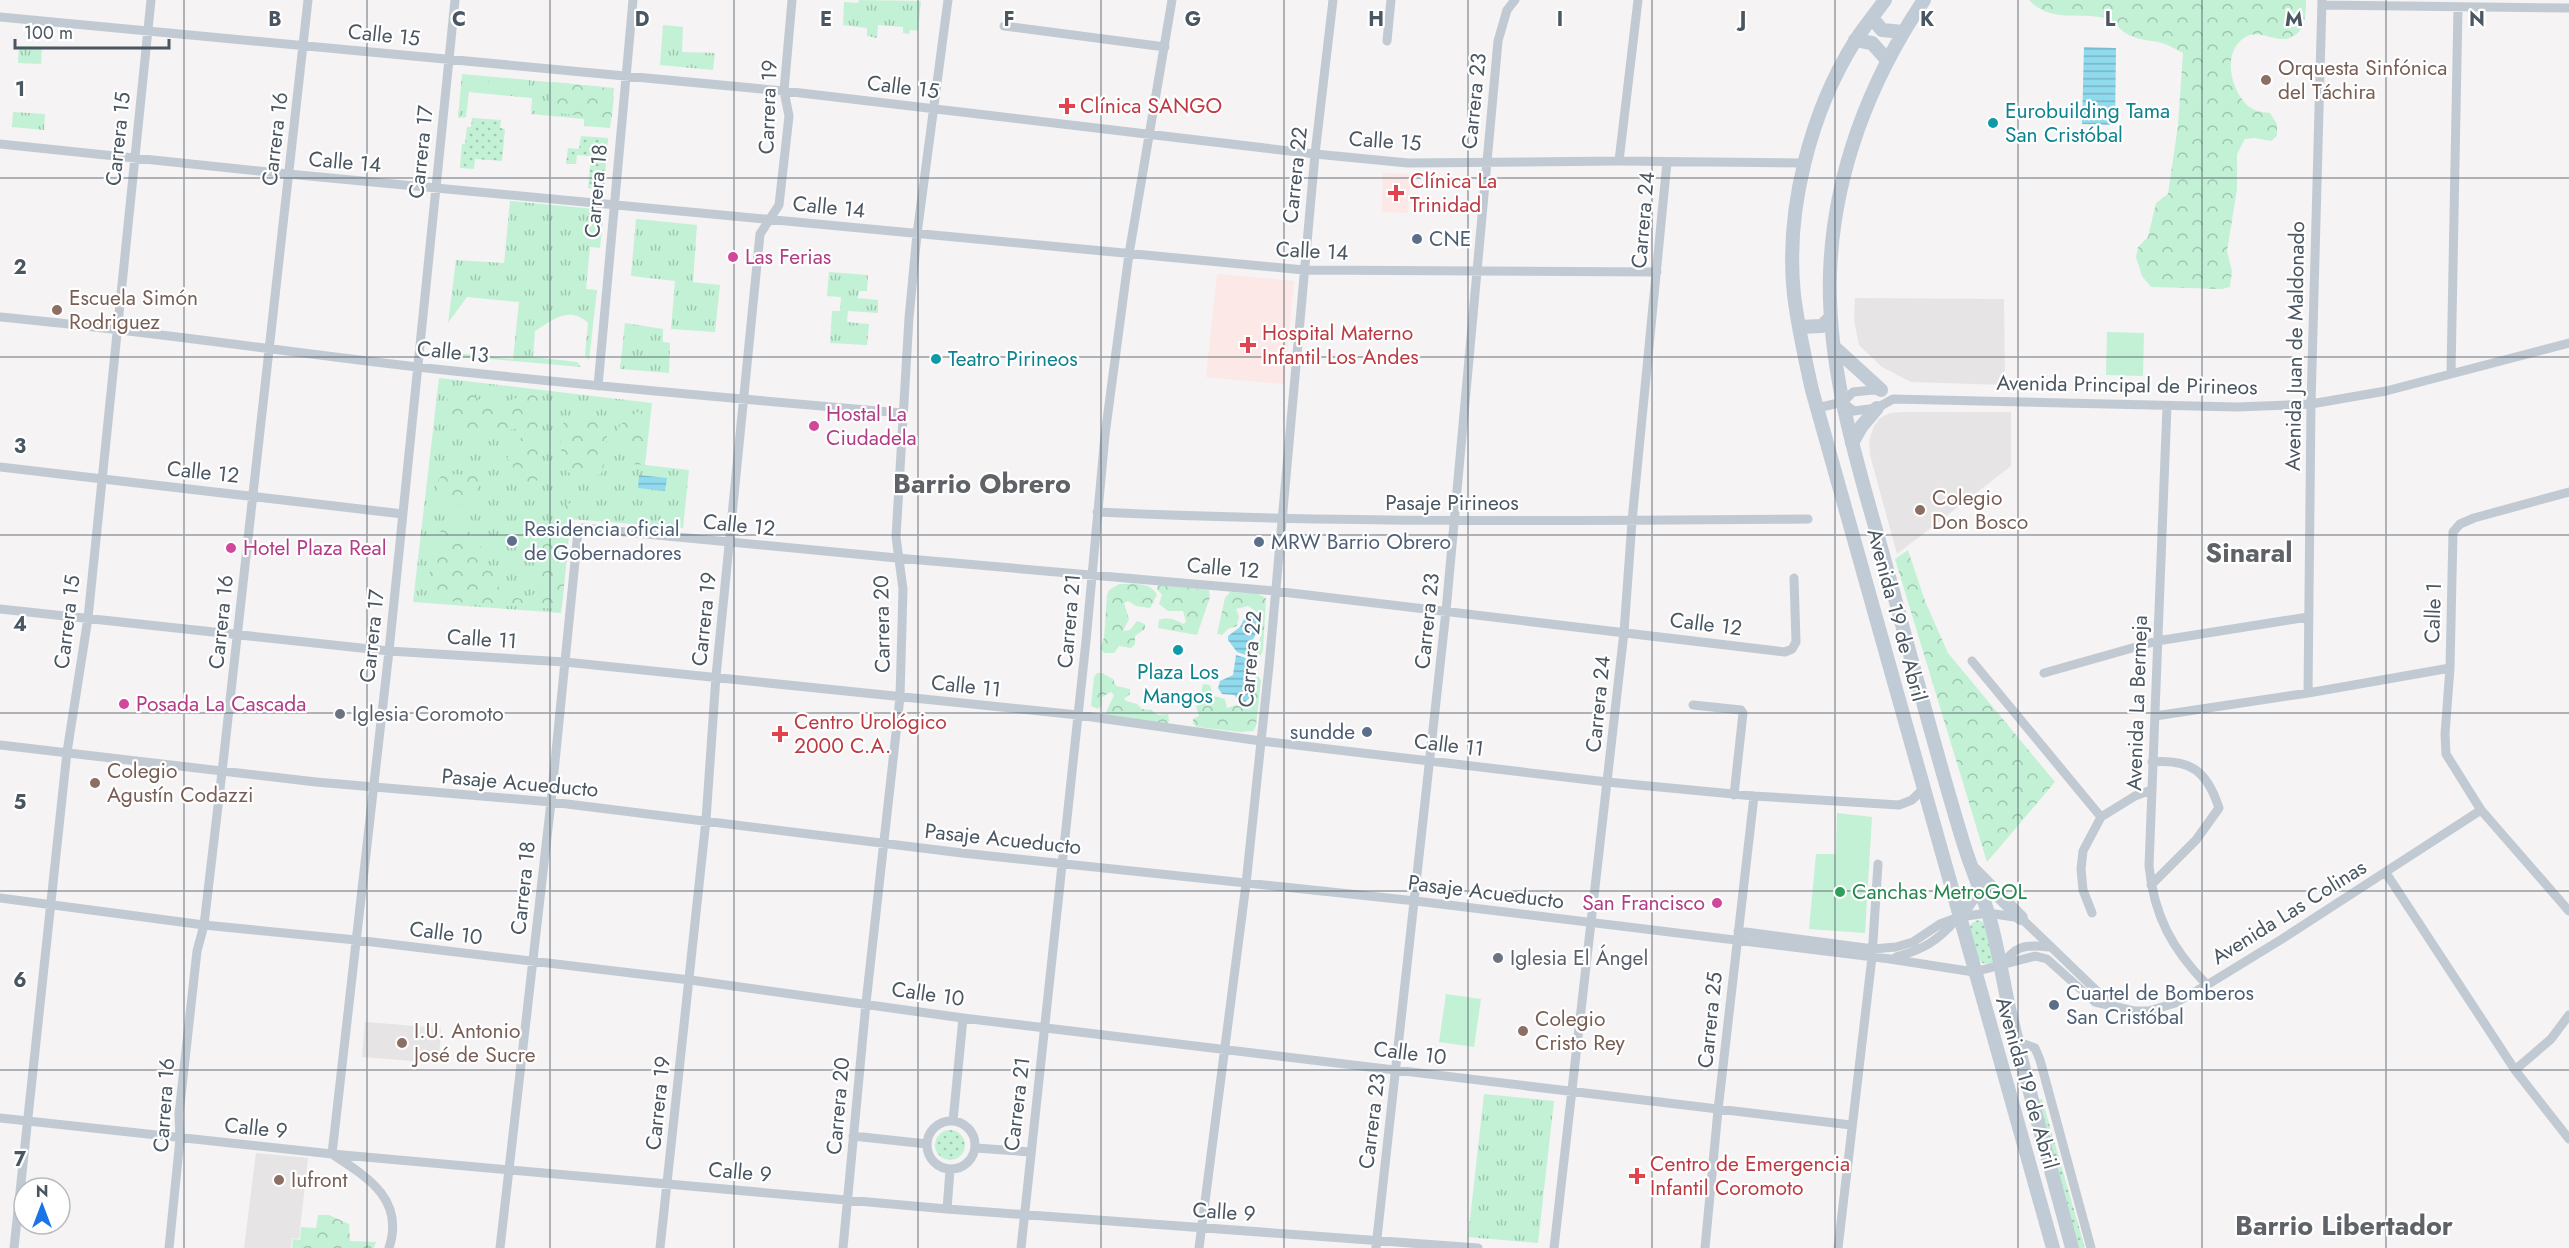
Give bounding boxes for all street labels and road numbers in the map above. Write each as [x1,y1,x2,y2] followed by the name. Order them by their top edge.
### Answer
[346,16,422,54] street label: Calle 15
[1454,51,1494,151] street label: Carrera 23
[751,59,785,155] street label: Carrera 19
[865,68,941,106] street label: Calle 15
[254,90,296,188] street label: Carrera 16
[98,91,138,187] street label: Carrera 15
[401,104,441,200] street label: Carrera 17
[1348,124,1422,158] street label: Calle 15
[1275,125,1315,225] street label: Carrera 22
[577,143,615,239] street label: Carrera 18
[307,144,383,180] street label: Calle 14
[1624,170,1662,270] street label: Carrera 24
[791,188,867,226] street label: Calle 14
[2278,221,2312,471] street label: Avenida Juan de Maldonado
[1275,234,1349,268] street label: Calle 14
[416,333,490,371] street label: Calle 13
[1996,368,2258,402] street label: Avenida Principal de Pirineos
[165,453,241,491] street label: Calle 12
[1385,488,1519,518] street label: Pasaje Pirineos
[701,506,777,544] street label: Calle 12
[1860,525,1934,705] street label: Avenida 19 de Abril
[1185,550,1261,586] street label: Calle 12
[684,570,724,668] street label: Carrera 19
[1407,571,1447,671] street label: Carrera 23
[46,573,88,671] street label: Carrera 15
[201,573,241,671] street label: Carrera 16
[1050,573,1088,669] street label: Carrera 21
[866,575,898,673] street label: Carrera 20
[2417,582,2449,644] street label: Calle 1
[352,588,392,684] street label: Carrera 17
[1668,605,1744,643] street label: Calle 12
[1231,609,1269,709] street label: Carrera 22
[2119,615,2155,791] street label: Avenida La Bermeja
[446,622,518,656] street label: Calle 11
[1578,654,1618,754] street label: Carrera 24
[930,667,1002,705] street label: Calle 11
[1412,726,1486,764] street label: Calle 11
[440,761,600,805] street label: Pasaje Acueducto
[923,816,1083,862] street label: Pasaje Acueducto
[503,840,543,936] street label: Carrera 18
[2206,852,2372,972] street label: Avenida Las Colinas
[1406,868,1566,916] street label: Pasaje Acueducto
[408,914,484,952] street label: Calle 10
[1690,970,1730,1070] street label: Carrera 25
[890,974,966,1014] street label: Calle 10
[1988,993,2066,1173] street label: Avenida 19 de Abril
[1372,1034,1448,1072] street label: Calle 10
[638,1054,678,1152] street label: Carrera 19
[996,1055,1038,1153] street label: Carrera 21
[819,1056,857,1156] street label: Carrera 20
[146,1057,182,1153] street label: Carrera 16
[1351,1071,1393,1171] street label: Carrera 23
[223,1110,289,1146] street label: Calle 9
[707,1154,773,1190] street label: Calle 9
[1191,1195,1257,1229] street label: Calle 9

